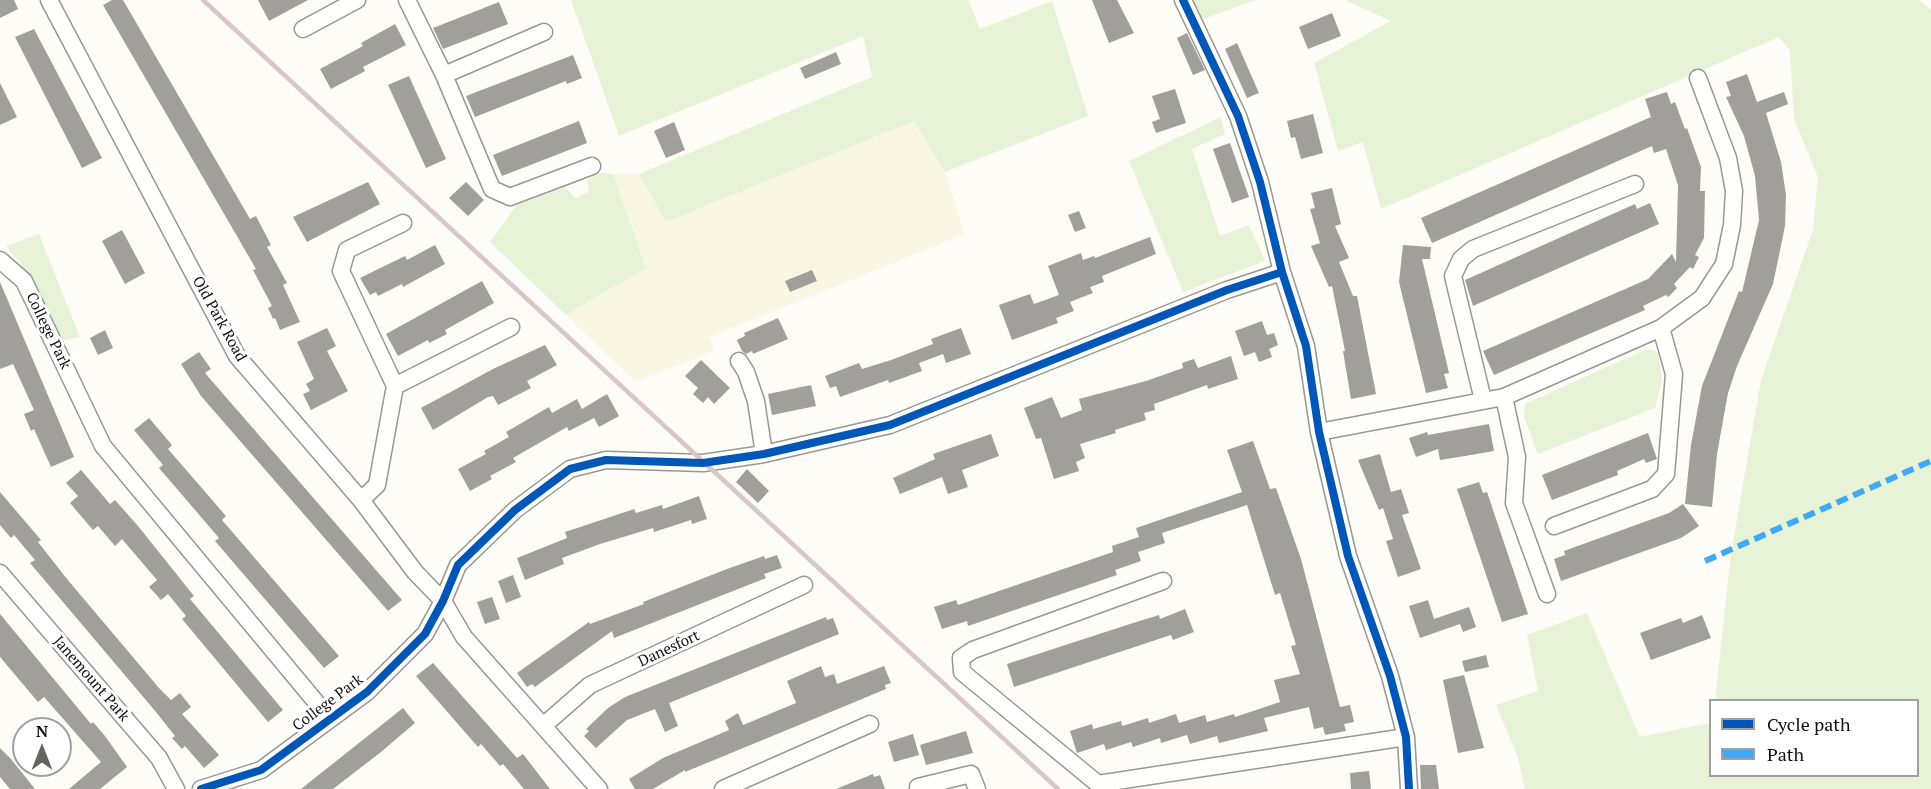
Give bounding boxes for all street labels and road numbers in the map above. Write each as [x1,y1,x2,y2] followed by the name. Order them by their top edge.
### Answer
[188,273,250,365] street label: Old Park Road
[22,290,74,372] street label: College Park
[635,627,703,671] street label: Danesfort
[49,633,133,725] street label: Janemount Park
[289,671,367,735] street label: College Park

